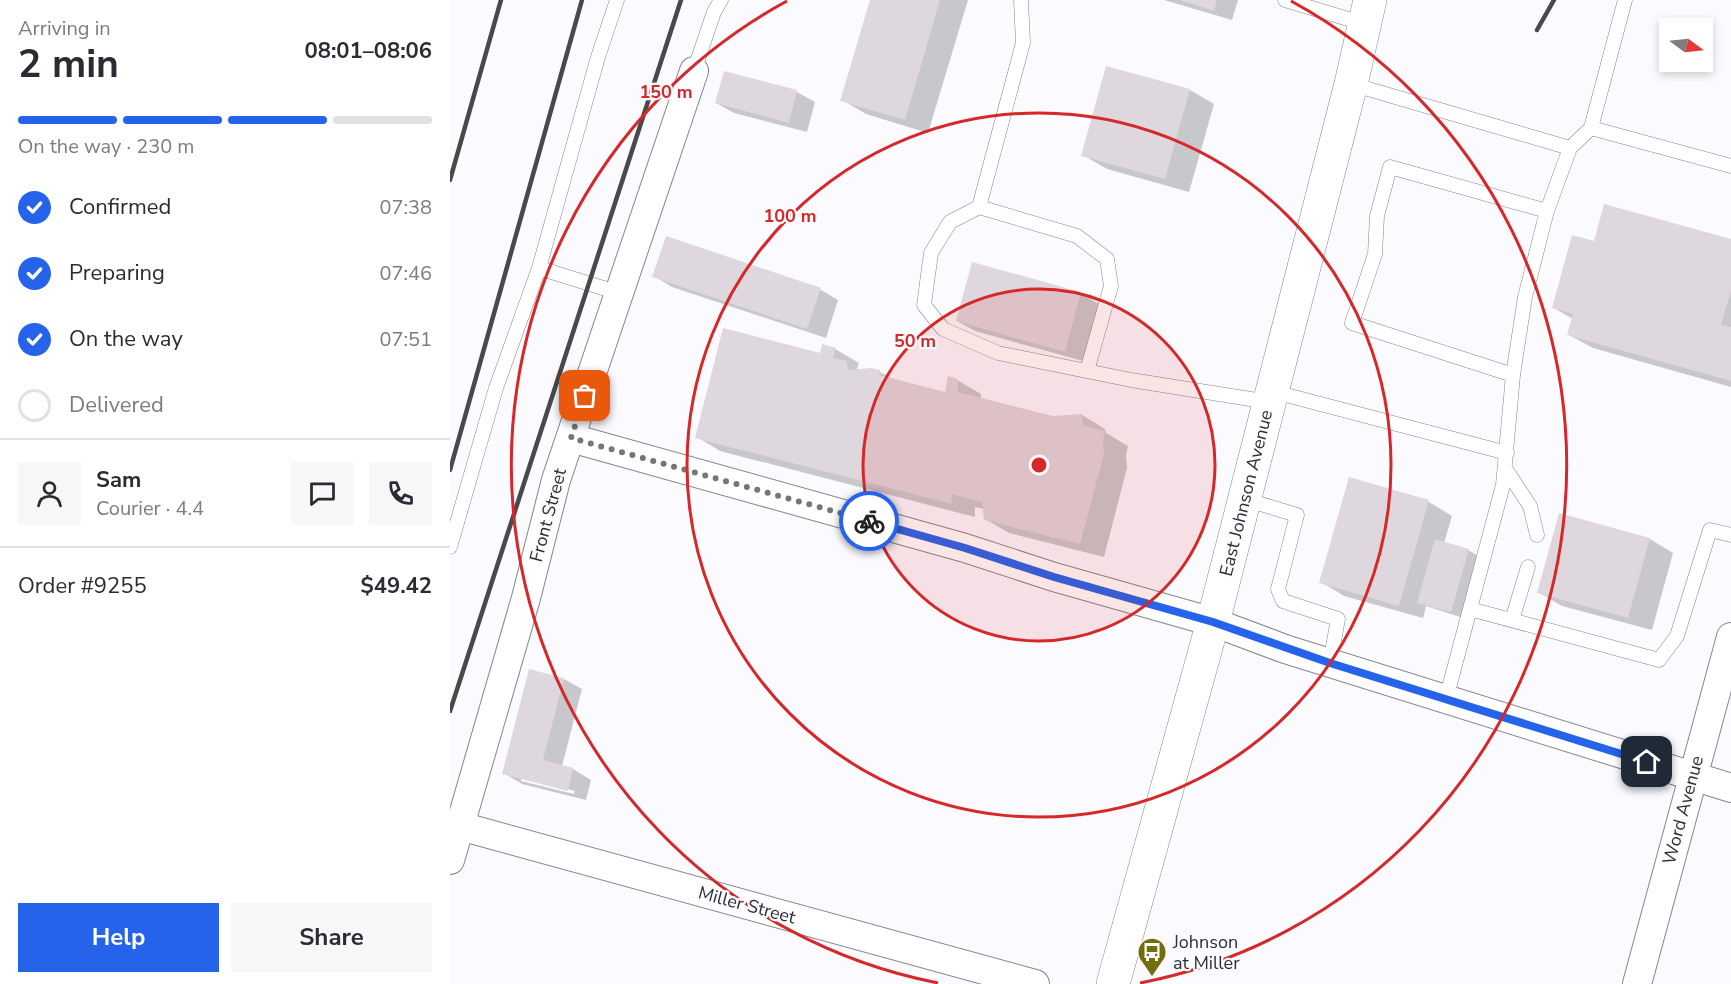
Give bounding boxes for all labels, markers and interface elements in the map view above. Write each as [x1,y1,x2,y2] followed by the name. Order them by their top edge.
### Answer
[18,15,111,42] text: Arriving in
[1659,18,1713,72] north arrow
[1659,18,1713,72] map controls
[304,36,432,66] text: 08:01–08:06
[18,38,119,91] text: 2 min
[639,80,693,104] text: 150 m
[18,133,194,160] text: On the way · 230 m
[18,191,51,224] icon: check
[69,192,171,222] text: Confirmed
[379,194,432,221] text: 07:38
[763,204,817,228] text: 100 m
[18,257,51,290] icon: check
[69,258,165,288] text: Preparing
[379,260,432,287] text: 07:46
[18,323,51,356] icon: check
[69,324,183,354] text: On the way
[379,326,432,353] text: 07:51
[894,329,936,353] text: 50 m
[559,370,610,421] pin
[568,379,601,412] icon: bag
[69,390,164,420] text: Delivered
[1214,407,1278,579] street label: East Johnson Avenue
[1029,455,1049,475] centre of rings
[18,462,81,525] button: person
[291,462,354,525] button: chat
[369,462,432,525] button: phone
[96,465,141,495] text: Sam
[524,465,572,565] street label: Front Street
[839,491,899,551] courier
[96,495,204,522] text: Courier · 4.4
[853,505,886,538] icon: bike
[18,571,147,601] text: Order #9255
[361,571,432,601] text: $49.42
[1621,736,1672,787] pin
[1630,745,1663,778] icon: home
[1657,753,1709,867] street label: Word Avenue
[696,880,799,930] street label: Miller Street
[18,903,219,972] button: Help
[231,903,432,972] button: Share
[1172,930,1240,975] place label: Johnson at Miller
[1136,936,1168,978] bus stop icon: Johnson at Miller

